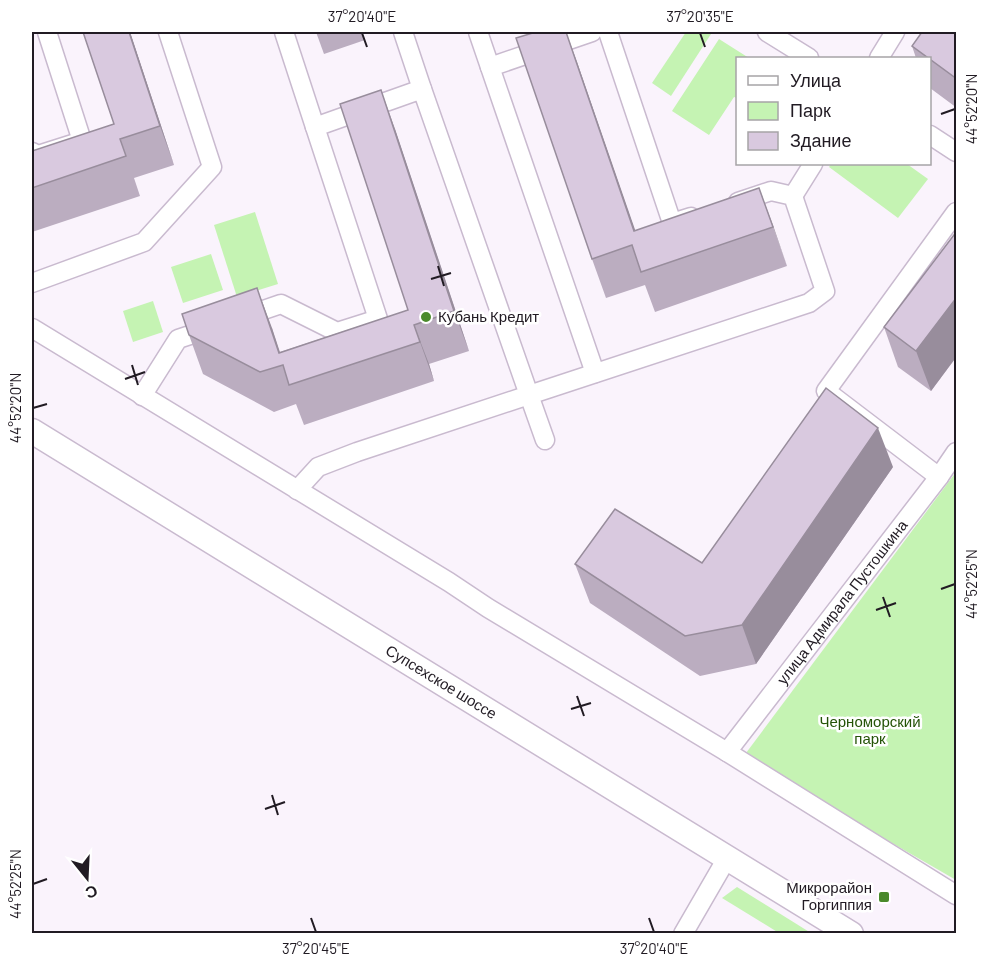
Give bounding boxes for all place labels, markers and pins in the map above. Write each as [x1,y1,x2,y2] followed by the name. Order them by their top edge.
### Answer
[438,307,539,325] place label: Кубань Кредит
[419,310,433,324] marker: Кубань Кредит
[786,878,872,913] place label: Микрорайон Горгиппия
[877,890,891,904] marker: Микрорайон Горгиппия

